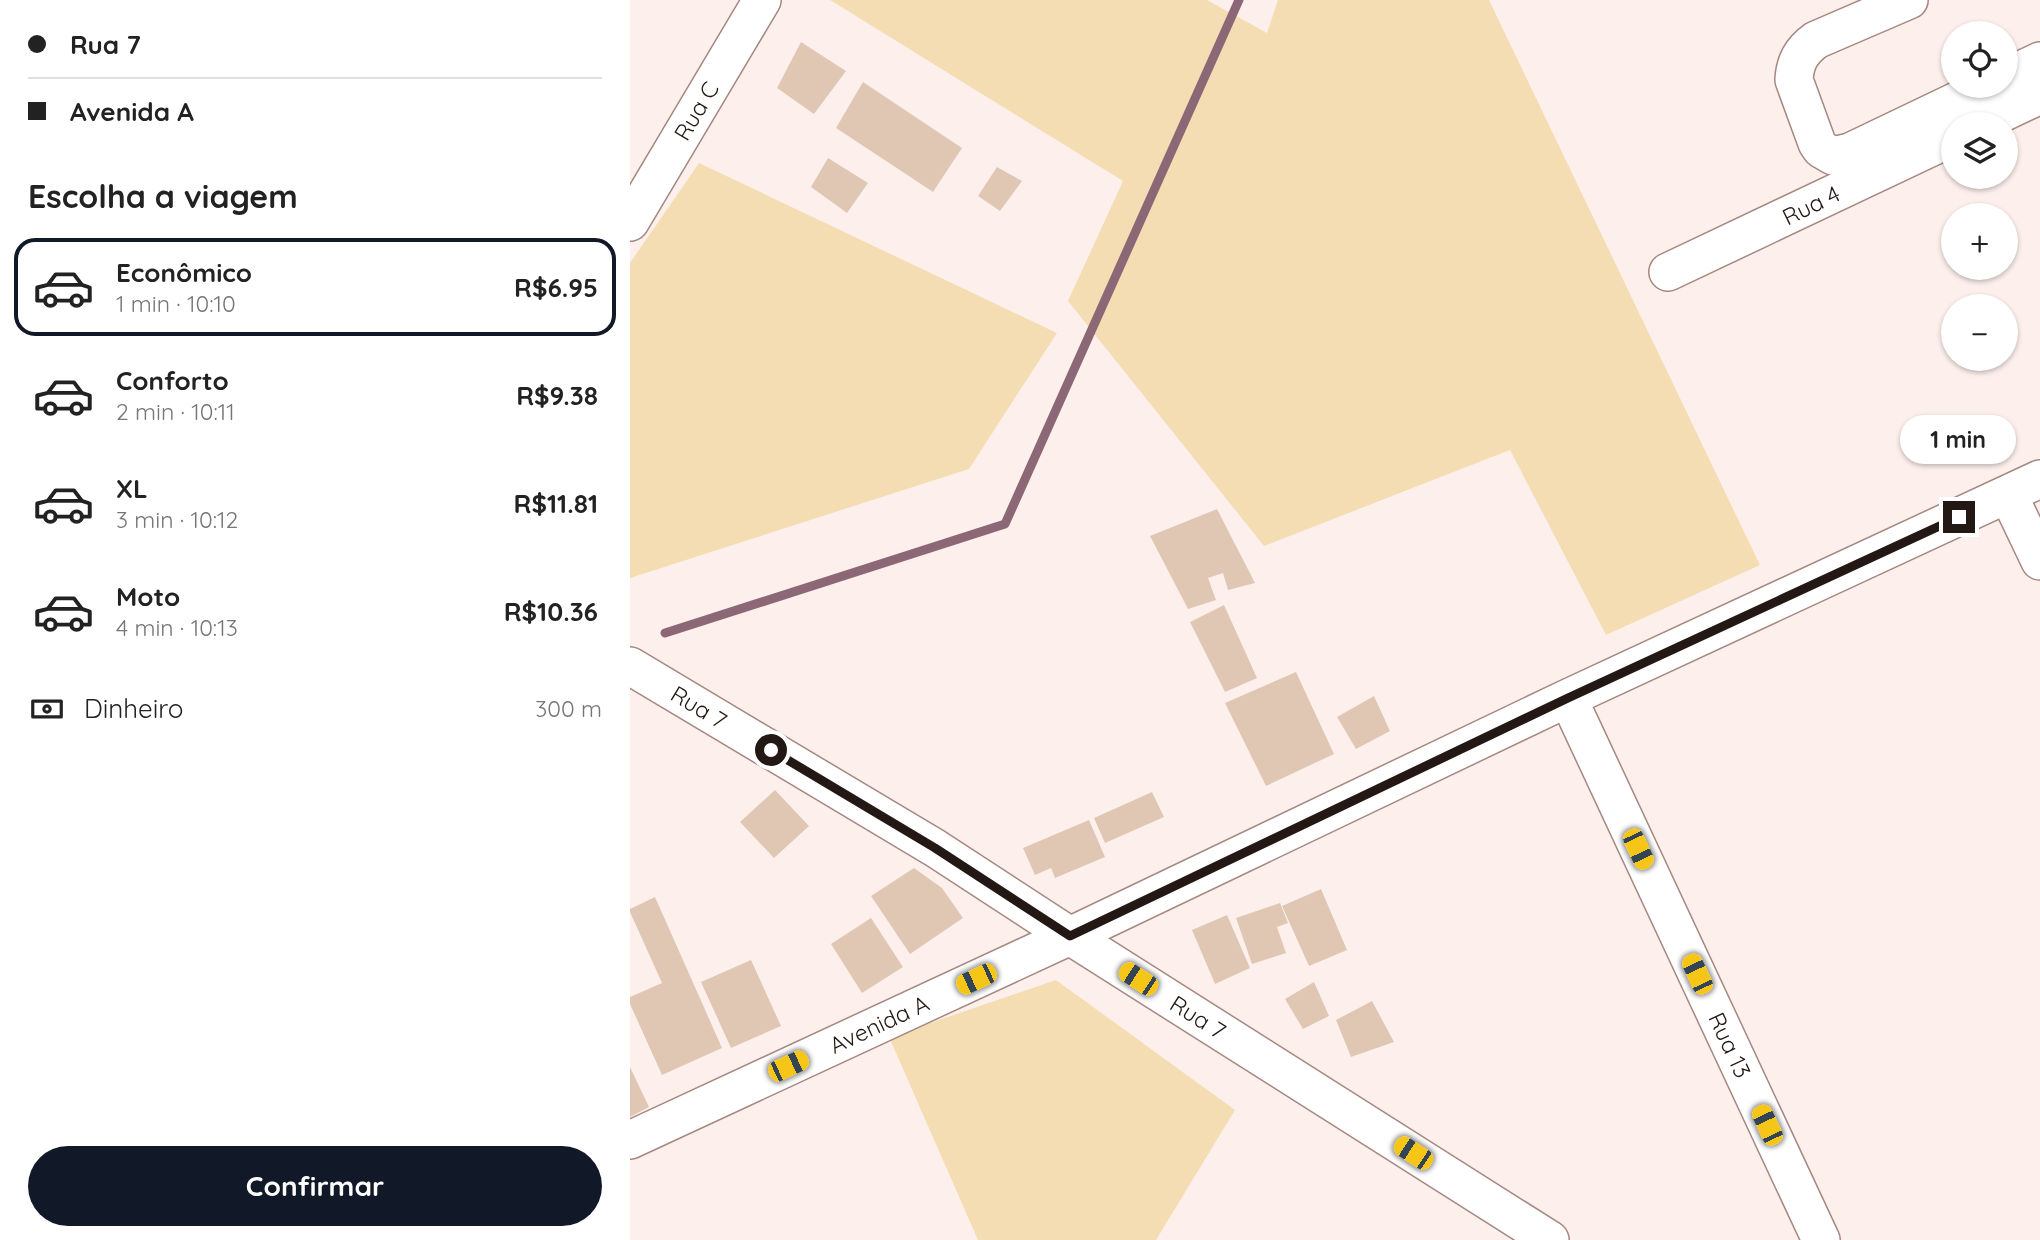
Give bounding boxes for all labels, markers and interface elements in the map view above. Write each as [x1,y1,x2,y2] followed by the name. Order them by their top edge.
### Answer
[1941,21,2018,371] map controls
[1941,21,2018,98] button: locate
[70,28,141,61] text: Rua 7
[667,76,725,146] street label: Rua C
[70,95,194,128] text: Avenida A
[1941,112,2018,189] button: layers
[28,176,298,216] text: Escolha a viagem
[1777,179,1845,231] street label: Rua 4
[1941,203,2018,280] button: +
[32,256,95,319] icon: car
[116,256,252,289] text: Econômico
[514,271,598,304] text: R$6.95
[116,289,236,318] text: 1 min · 10:10
[1941,294,2018,371] button: −
[32,364,95,427] icon: car
[116,364,229,397] text: Conforto
[516,379,598,412] text: R$9.38
[116,397,235,426] text: 2 min · 10:11
[1901,416,2017,464] callout: 1 min
[1930,425,1986,454] text: 1 min
[32,472,95,535] icon: car
[116,472,148,505] text: XL
[514,487,598,520] text: R$11.81
[1943,501,1975,533] route end
[116,505,238,534] text: 3 min · 10:12
[32,580,95,643] icon: car
[116,580,180,613] text: Moto
[504,595,598,628] text: R$10.36
[116,613,238,642] text: 4 min · 10:13
[666,679,732,735] street label: Rua 7
[28,690,66,728] icon: cash
[84,692,183,725] text: Dinheiro
[535,694,602,723] text: 300 m
[755,734,787,766] route start
[1620,826,1657,872] car
[1679,951,1716,997] car
[1115,959,1162,999] car
[953,961,1000,997] car
[825,988,934,1060] street label: Avenida A
[1165,989,1231,1045] street label: Rua 7
[1702,1008,1758,1082] street label: Rua 13
[765,1048,812,1084] car
[1749,1102,1786,1148] car
[1390,1133,1437,1173] car
[28,1146,602,1226] button: Confirmar

